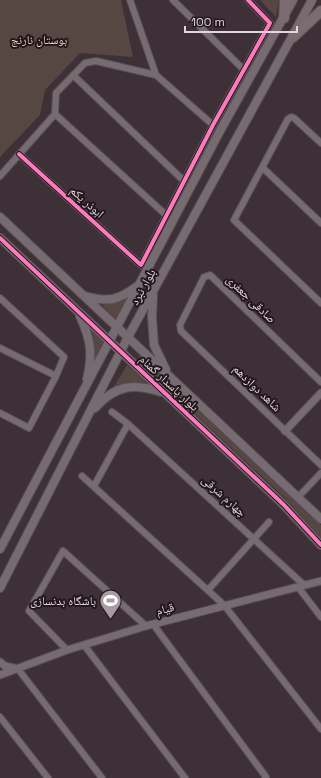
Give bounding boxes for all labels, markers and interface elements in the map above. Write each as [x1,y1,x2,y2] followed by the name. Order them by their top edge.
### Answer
[185,8,297,34] scale bar
[191,14,225,30] text: 100 m
[11,32,67,48] park label: بوستان نارنج
[67,183,107,222] street label: ابوذر یکم
[127,266,159,308] street label: بلوار نبرد
[223,271,279,327] street label: صادقی جعفری
[136,351,202,415] street label: بلوار پاسدار گمنام
[229,361,285,415] street label: شاهد دوازدهم
[198,472,250,521] street label: چهارم شرقی
[98,588,124,621] sports icon: باشگاه بدنسازی
[30,593,96,609] place label: باشگاه بدنسازی
[154,599,176,619] street label: قیام

